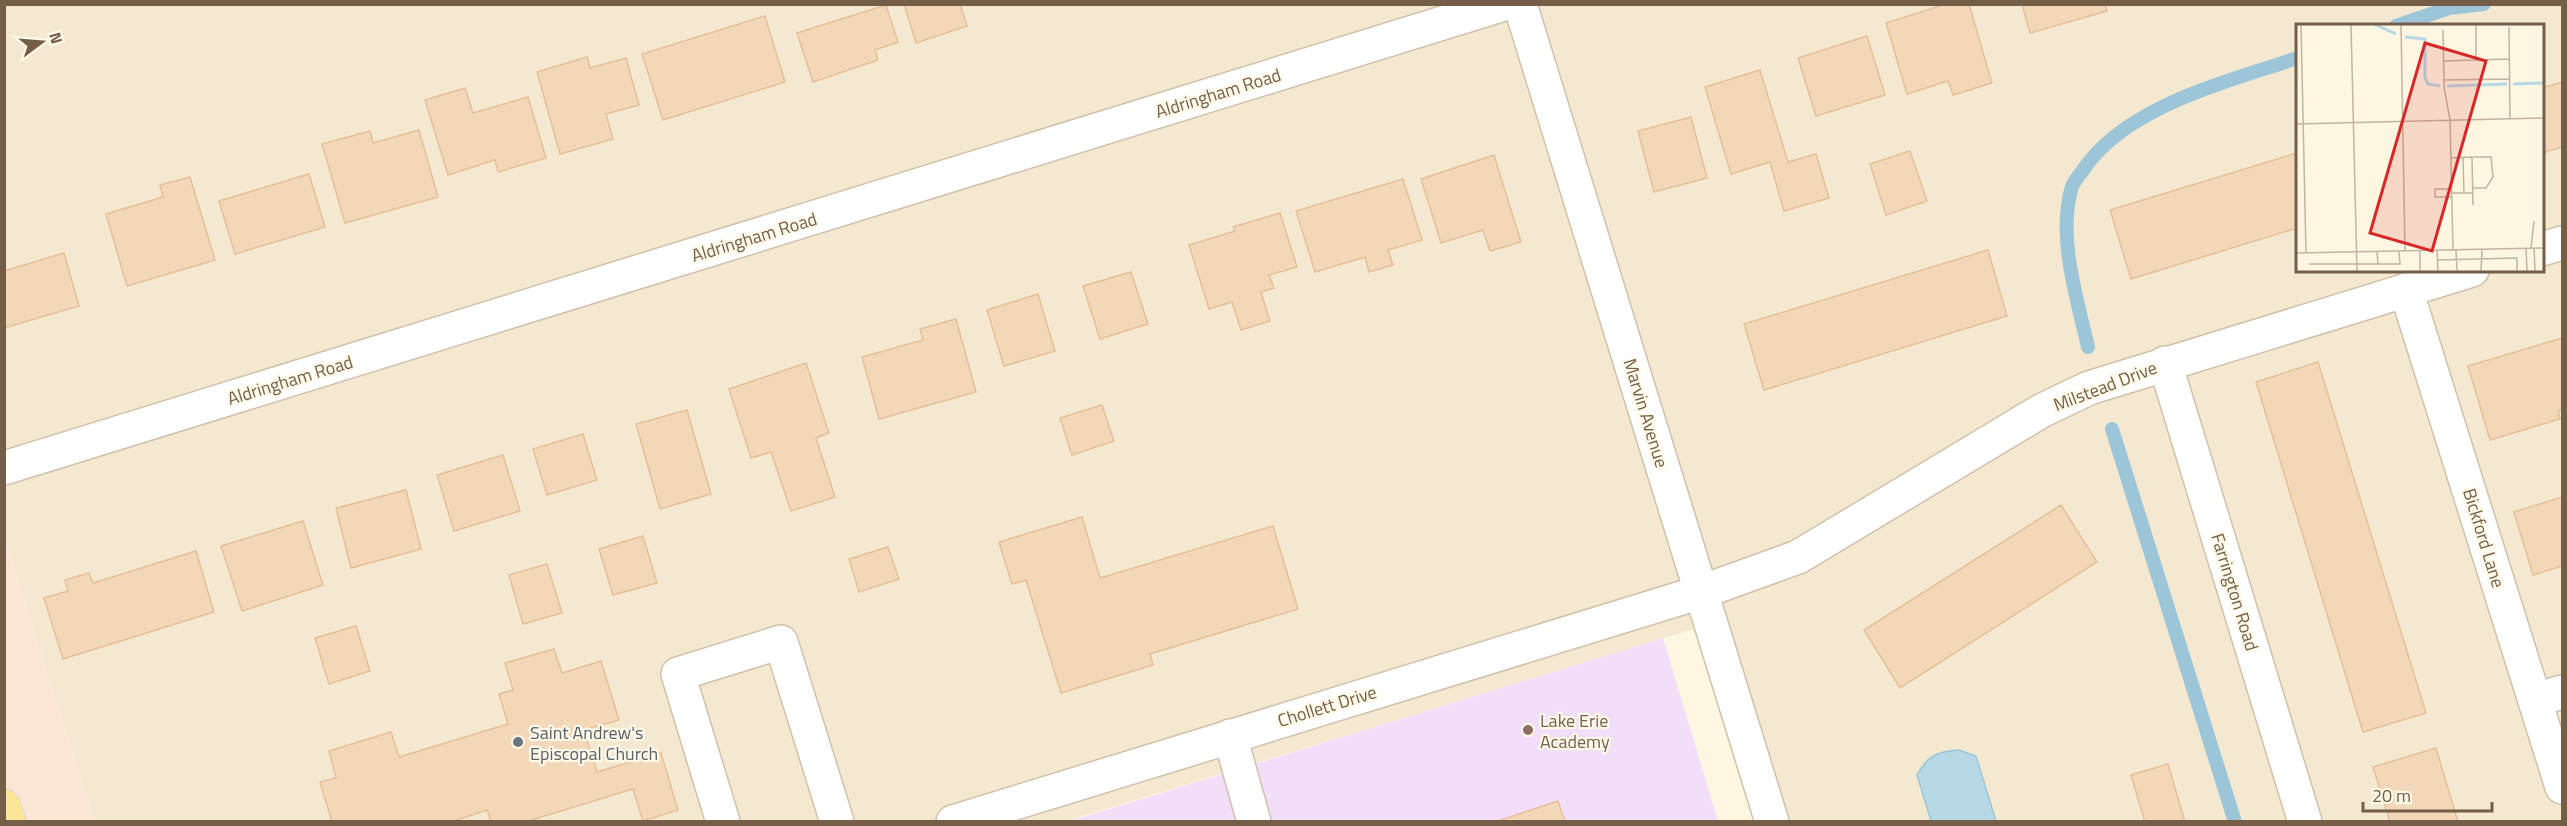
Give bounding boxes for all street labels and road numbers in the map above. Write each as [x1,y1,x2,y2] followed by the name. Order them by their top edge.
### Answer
[1152,61,1284,125] street label: Aldringham Road
[688,205,820,269] street label: Aldringham Road
[224,348,356,412] street label: Aldringham Road
[2049,354,2161,418] street label: Milstead Drive
[1617,355,1675,471] street label: Marvin Avenue
[2456,485,2512,591] street label: Bickford Lane
[2204,530,2266,654] street label: Farrington Road
[1274,678,1380,734] street label: Chollett Drive

